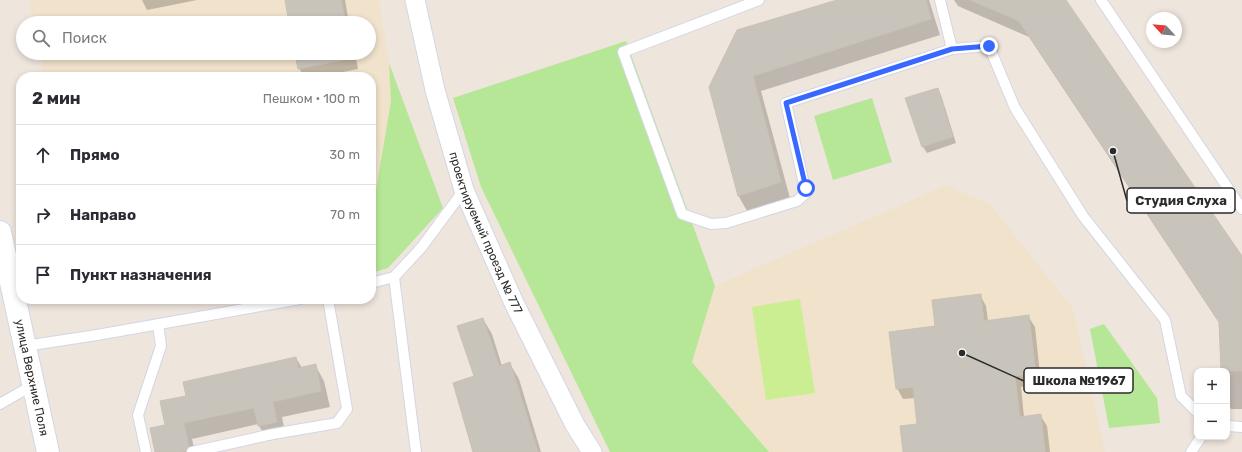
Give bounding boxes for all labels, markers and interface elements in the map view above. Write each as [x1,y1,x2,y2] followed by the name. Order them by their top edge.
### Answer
[1146,12,1182,48] north arrow
[16,16,376,60] search box
[30,27,52,49] icon: search
[62,29,107,47] text: Поиск
[980,37,998,55] route end
[32,88,81,108] text: 2 мин
[263,91,360,106] text: Пешком · 100 m
[32,144,54,166] icon: ahead
[70,146,120,164] text: Прямо
[329,147,360,162] text: 30 m
[446,150,525,316] street label: проектируемый проезд № 777
[797,179,815,197] route start
[1127,188,1235,213] callout: Студия Слуха
[1135,193,1227,208] text: Студия Слуха
[32,204,54,226] icon: right
[70,206,136,224] text: Направо
[330,207,360,222] text: 70 m
[32,264,54,286] icon: arrive
[70,266,212,284] text: Пункт назначения
[12,318,51,437] street label: улица Верхние Поля
[1024,368,1133,393] callout: Школа №1967
[1194,368,1230,440] map controls
[1194,368,1230,404] button: +
[1033,373,1126,388] text: Школа №1967
[1194,404,1230,440] button: −

